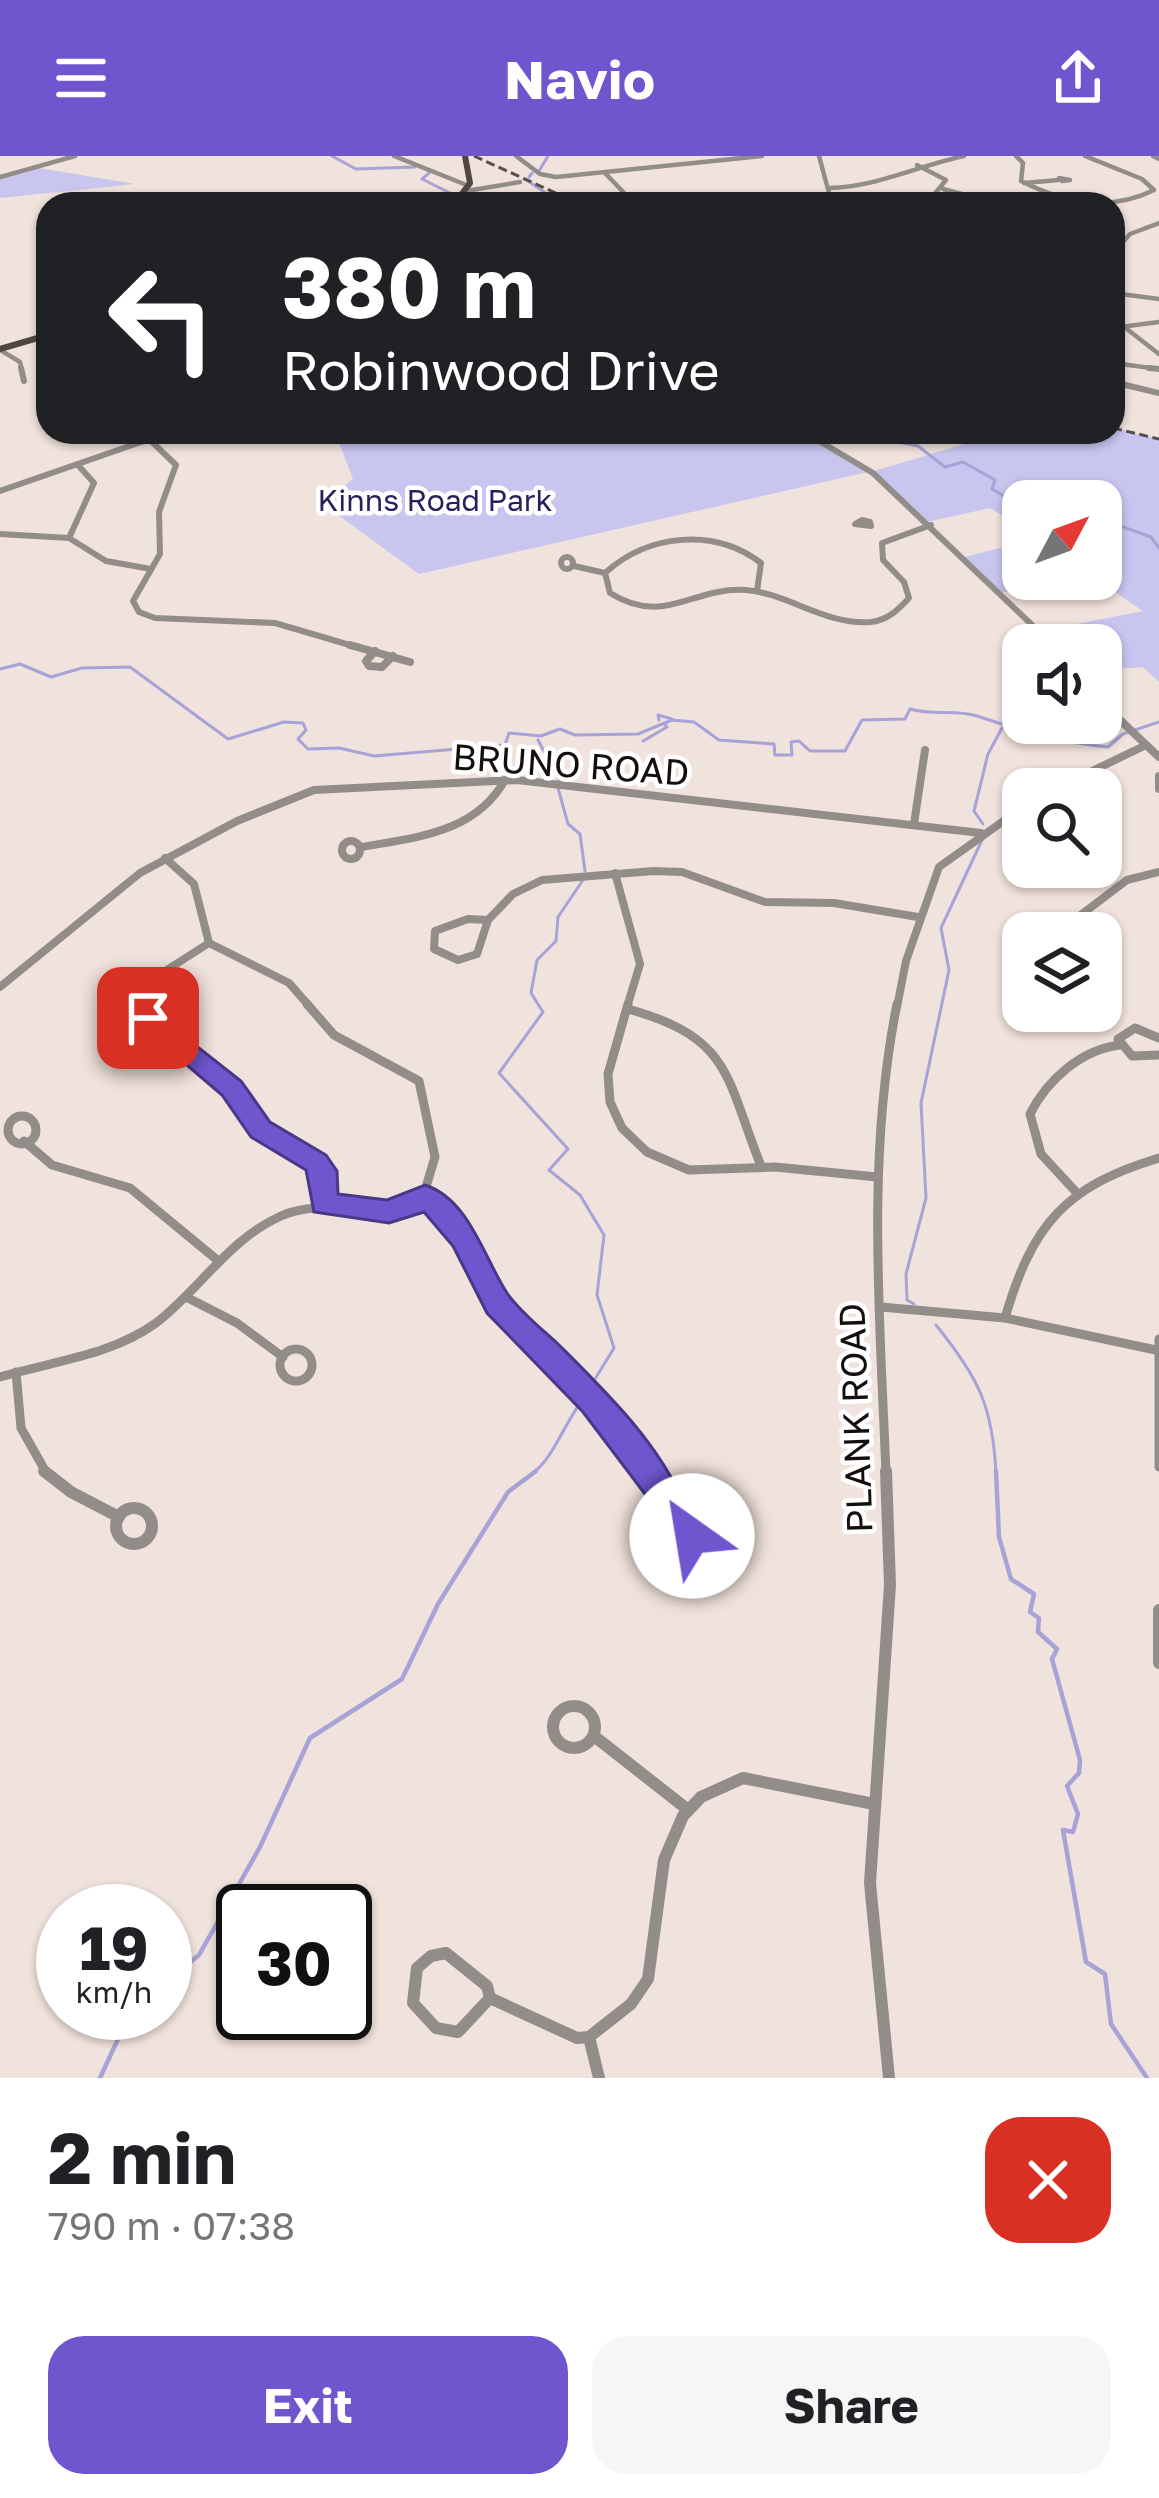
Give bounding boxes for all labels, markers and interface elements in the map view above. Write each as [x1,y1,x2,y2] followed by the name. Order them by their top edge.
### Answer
[48,45,114,111] icon: menu
[1045,45,1111,111] icon: share
[504,46,655,111] text: Navio
[282,236,536,336] text: 380 m
[84,240,240,396] icon: left
[282,337,719,402] text: Robinwood Drive
[1002,480,1122,600] north arrow
[1002,480,1122,1032] map controls
[318,482,553,518] park label: Kinns Road Park
[1002,624,1122,744] button: sound
[451,734,691,794] street label: BRUNO ROAD
[1002,768,1122,888] button: search
[1002,912,1122,1032] button: layers
[97,967,199,1069] pin
[115,985,181,1051] icon: arrive
[829,1302,881,1534] street label: PLANK ROAD
[629,1473,755,1599] position arrow
[216,1884,372,2040] speed limit sign: 30
[79,1911,148,1983] text: 19
[76,1974,152,2010] text: km/h
[48,2113,236,2200] text: 2 min
[985,2117,1111,2243] button: close
[48,2202,295,2249] text: 790 m · 07:38
[48,2336,568,2474] button: Exit
[592,2336,1111,2474] button: Share

